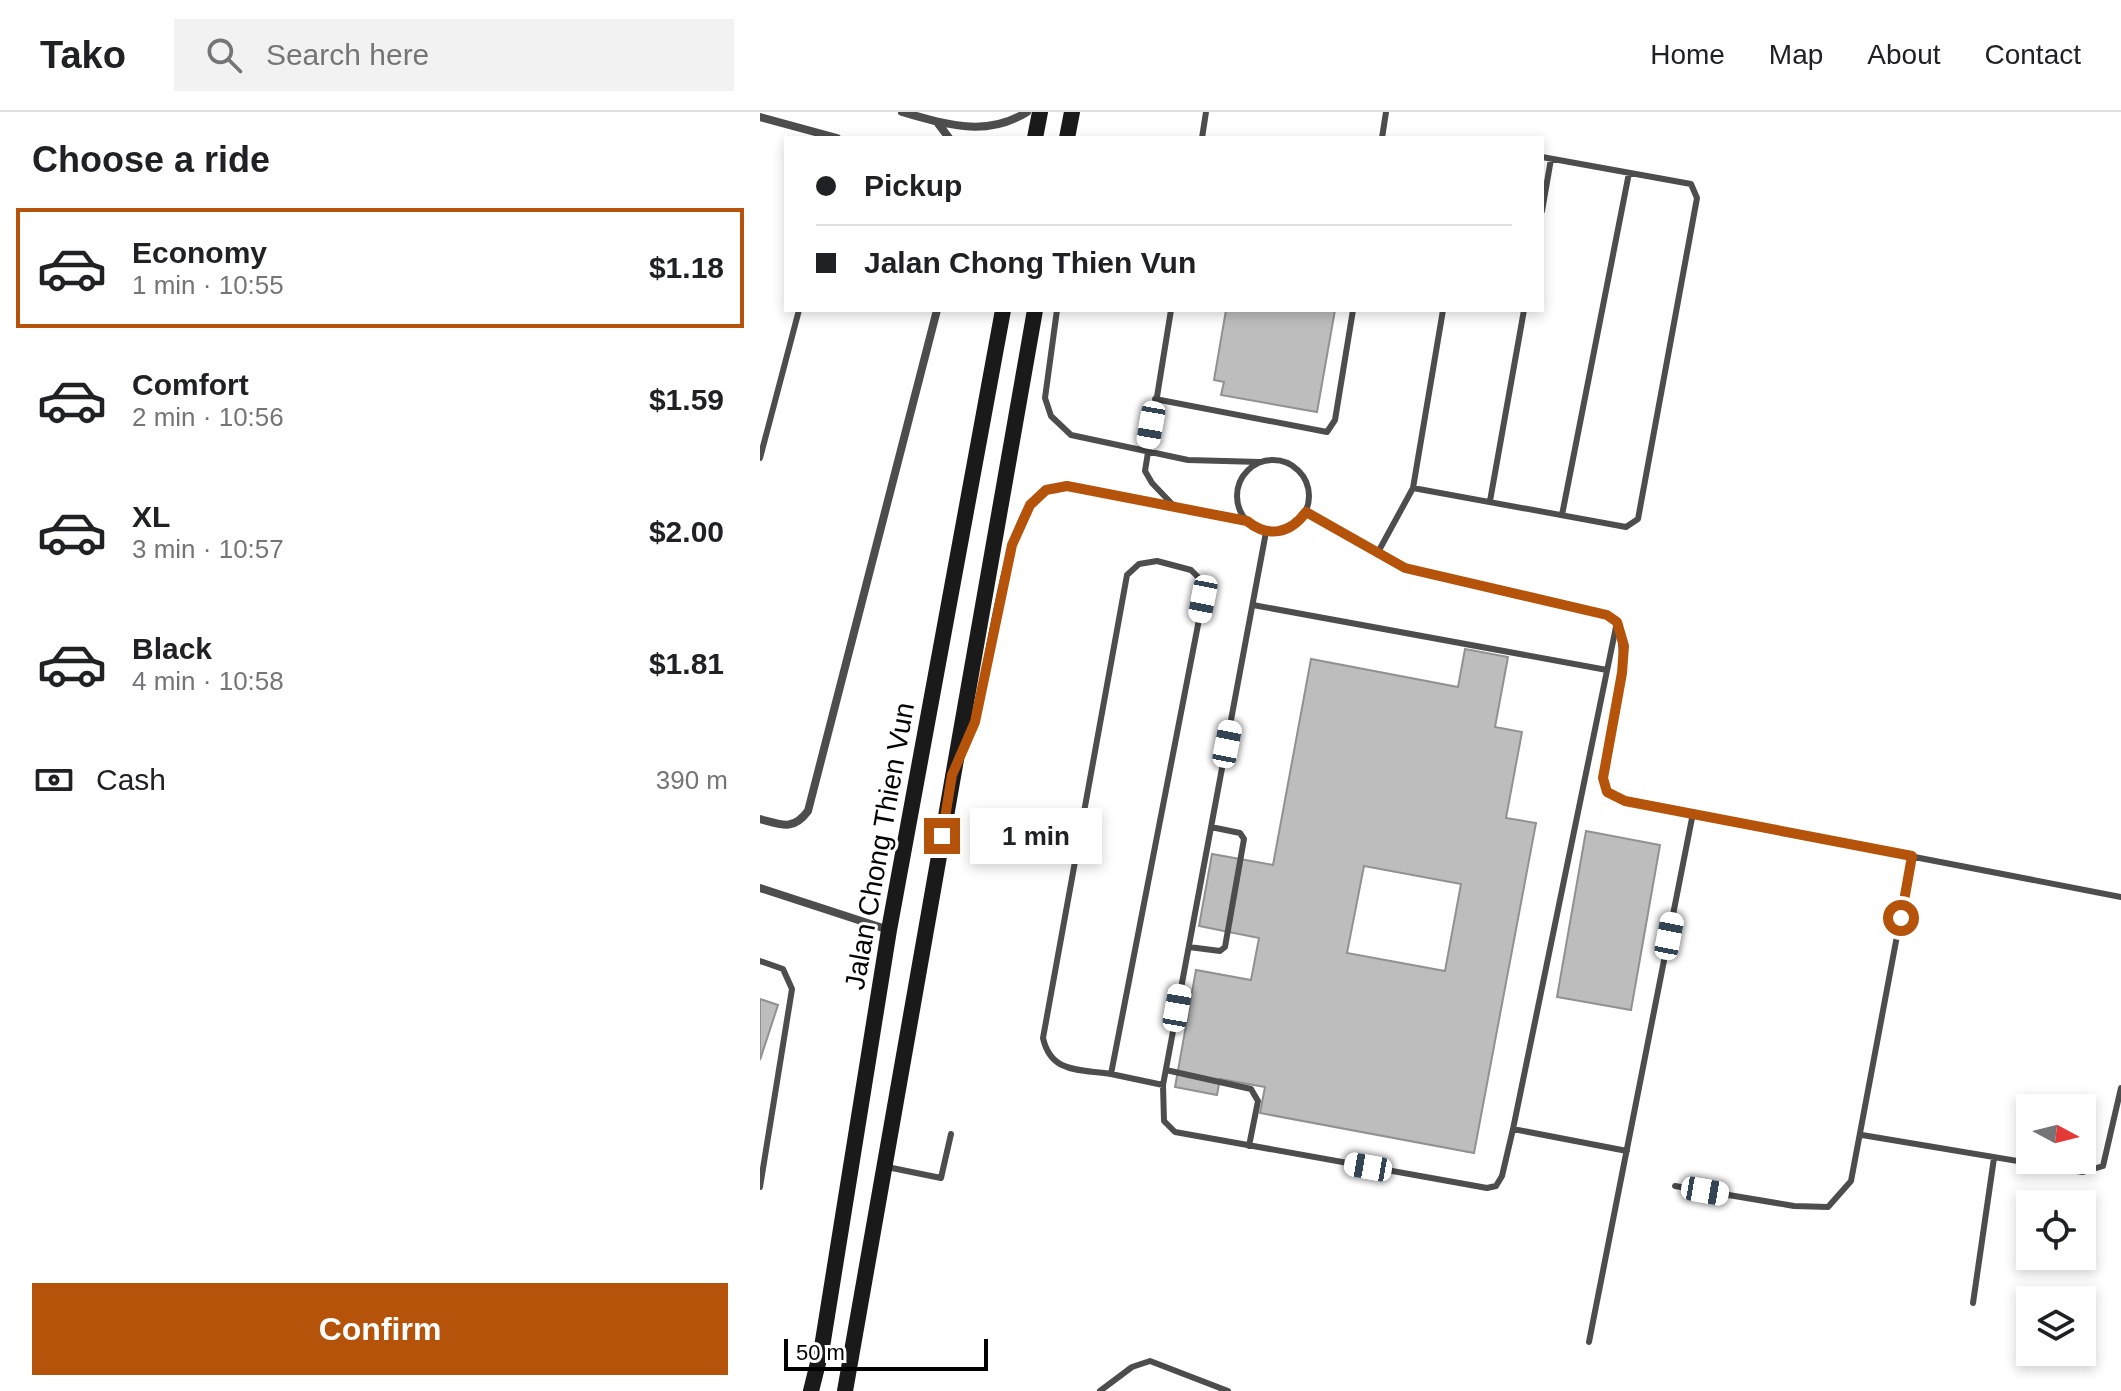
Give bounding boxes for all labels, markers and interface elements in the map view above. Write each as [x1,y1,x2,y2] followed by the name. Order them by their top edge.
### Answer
[174,19,734,91] search box
[202,33,246,77] icon: search
[40,34,126,76] text: Tako
[266,38,429,71] text: Search here
[1650,39,1725,70] text: Home
[1769,39,1823,70] text: Map
[1867,39,1941,70] text: About
[1985,39,2081,70] text: Contact
[32,139,270,180] text: Choose a ride
[864,169,962,202] text: Pickup
[36,232,108,304] icon: car
[132,236,267,269] text: Economy
[864,246,1196,279] text: Jalan Chong Thien Vun
[649,251,724,284] text: $1.18
[132,270,284,300] text: 1 min · 10:55
[36,364,108,436] icon: car
[132,368,249,401] text: Comfort
[649,383,724,416] text: $1.59
[1135,399,1167,451] car
[132,402,284,432] text: 2 min · 10:56
[36,496,108,568] icon: car
[132,500,170,533] text: XL
[649,515,724,548] text: $2.00
[132,534,284,564] text: 3 min · 10:57
[1187,573,1219,625] car
[36,628,108,700] icon: car
[132,632,212,665] text: Black
[649,647,724,680] text: $1.81
[132,666,284,696] text: 4 min · 10:58
[839,700,920,992] street label: Jalan Chong Thien Vun
[1211,718,1243,770] car
[32,758,76,802] icon: cash
[96,763,166,796] text: Cash
[656,765,728,795] text: 390 m
[970,808,1102,864] callout: 1 min
[924,818,960,854] route end
[1002,821,1070,851] text: 1 min
[1883,900,1919,936] route start
[1653,910,1685,962] car
[1161,982,1193,1034] car
[2016,1094,2096,1174] north arrow
[2016,1094,2096,1366] map controls
[1342,1151,1394,1183] car
[1679,1175,1731,1207] car
[2016,1190,2096,1270] button: locate
[32,1283,728,1375] button: Confirm
[2016,1286,2096,1366] button: layers
[784,1335,988,1371] scale bar
[796,1340,845,1365] text: 50 m

